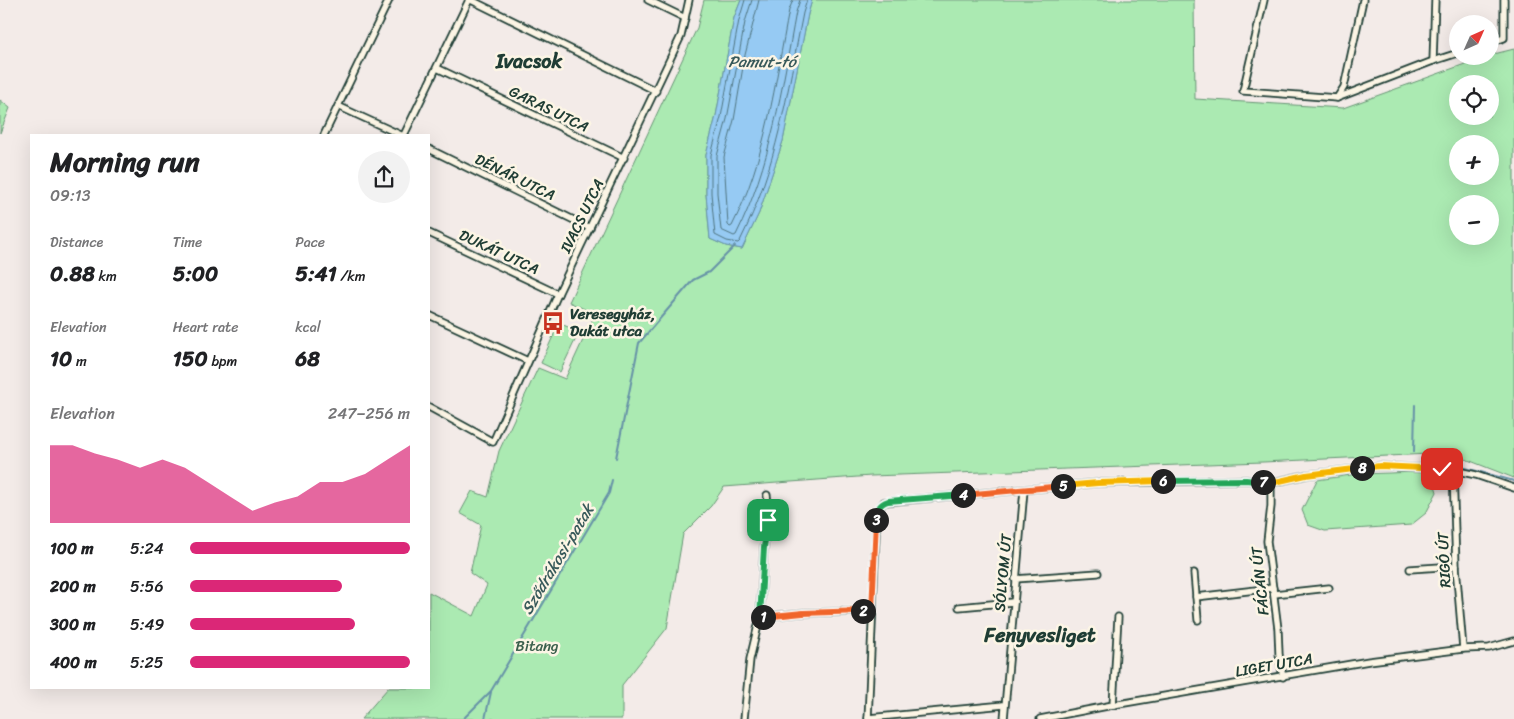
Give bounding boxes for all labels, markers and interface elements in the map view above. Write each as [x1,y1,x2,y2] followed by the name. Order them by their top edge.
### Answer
[1449,15,1499,65] north arrow
[1449,15,1499,245] map controls
[495,44,563,79] district label: Ivacsok
[728,47,799,76] water label: Pamut-tó
[1449,75,1499,125] button: locate
[505,78,593,140] street label: GARAS UTCA
[1449,135,1499,185] button: +
[50,137,200,186] text: Morning run
[470,146,560,208] street label: DÉNÁR UTCA
[358,151,410,203] button: share
[552,174,611,259] street label: IVACS UTCA
[50,181,90,210] text: 09:13
[1449,195,1499,245] button: −
[455,222,543,282] street label: DUKÁT UTCA
[50,230,103,255] text: Distance
[173,230,202,255] text: Time
[295,230,325,255] text: Pace
[50,255,95,293] text: 0.88
[173,255,218,293] text: 5:00
[295,255,337,293] text: 5:41
[95,264,117,289] text: km
[337,264,365,289] text: /km
[570,301,655,344] place label: Veresegyház, Dukát utca
[540,310,566,336] bus stop icon: Veresegyház, Dukát utca
[50,315,107,340] text: Elevation
[173,315,238,340] text: Heart rate
[295,315,321,340] text: kcal
[50,340,72,378] text: 10
[173,340,208,378] text: 150
[295,340,320,378] text: 68
[72,349,87,374] text: m
[208,349,237,374] text: bpm
[50,399,115,428] text: Elevation
[328,399,410,428] text: 247–256 m
[1421,448,1463,490] pin
[1428,455,1456,483] icon: check
[1350,456,1374,480] pin: 8
[1358,456,1367,481] text: 8
[1150,468,1176,494] pin: 6
[1160,469,1167,494] text: 6
[1250,470,1276,494] pin: 7
[1260,470,1268,495] text: 7
[1050,474,1076,498] pin: 5
[1059,474,1068,499] text: 5
[950,482,976,508] pin: 4
[959,483,968,508] text: 4
[513,496,603,620] water label: Sződrákosi-patak
[747,499,789,541] pin
[754,506,782,534] icon: arrive
[864,508,888,532] pin: 3
[873,508,880,533] text: 3
[1429,530,1458,588] street label: RIGÓ ÚT
[987,532,1019,613] street label: SÓLYOM ÚT
[50,534,94,563] text: 100 m
[130,534,164,563] text: 5:24
[1243,544,1277,617] street label: FÁCÁN ÚT
[50,572,96,601] text: 200 m
[130,572,163,601] text: 5:56
[850,598,876,624] pin: 2
[859,599,868,624] text: 2
[750,604,776,630] pin: 1
[760,605,767,630] text: 1
[50,610,95,639] text: 300 m
[130,610,164,639] text: 5:49
[983,618,1096,653] district label: Fenyvesliget
[515,633,559,659] park label: Bitang
[1233,645,1315,685] street label: LIGET UTCA
[50,648,97,677] text: 400 m
[130,648,164,677] text: 5:25

